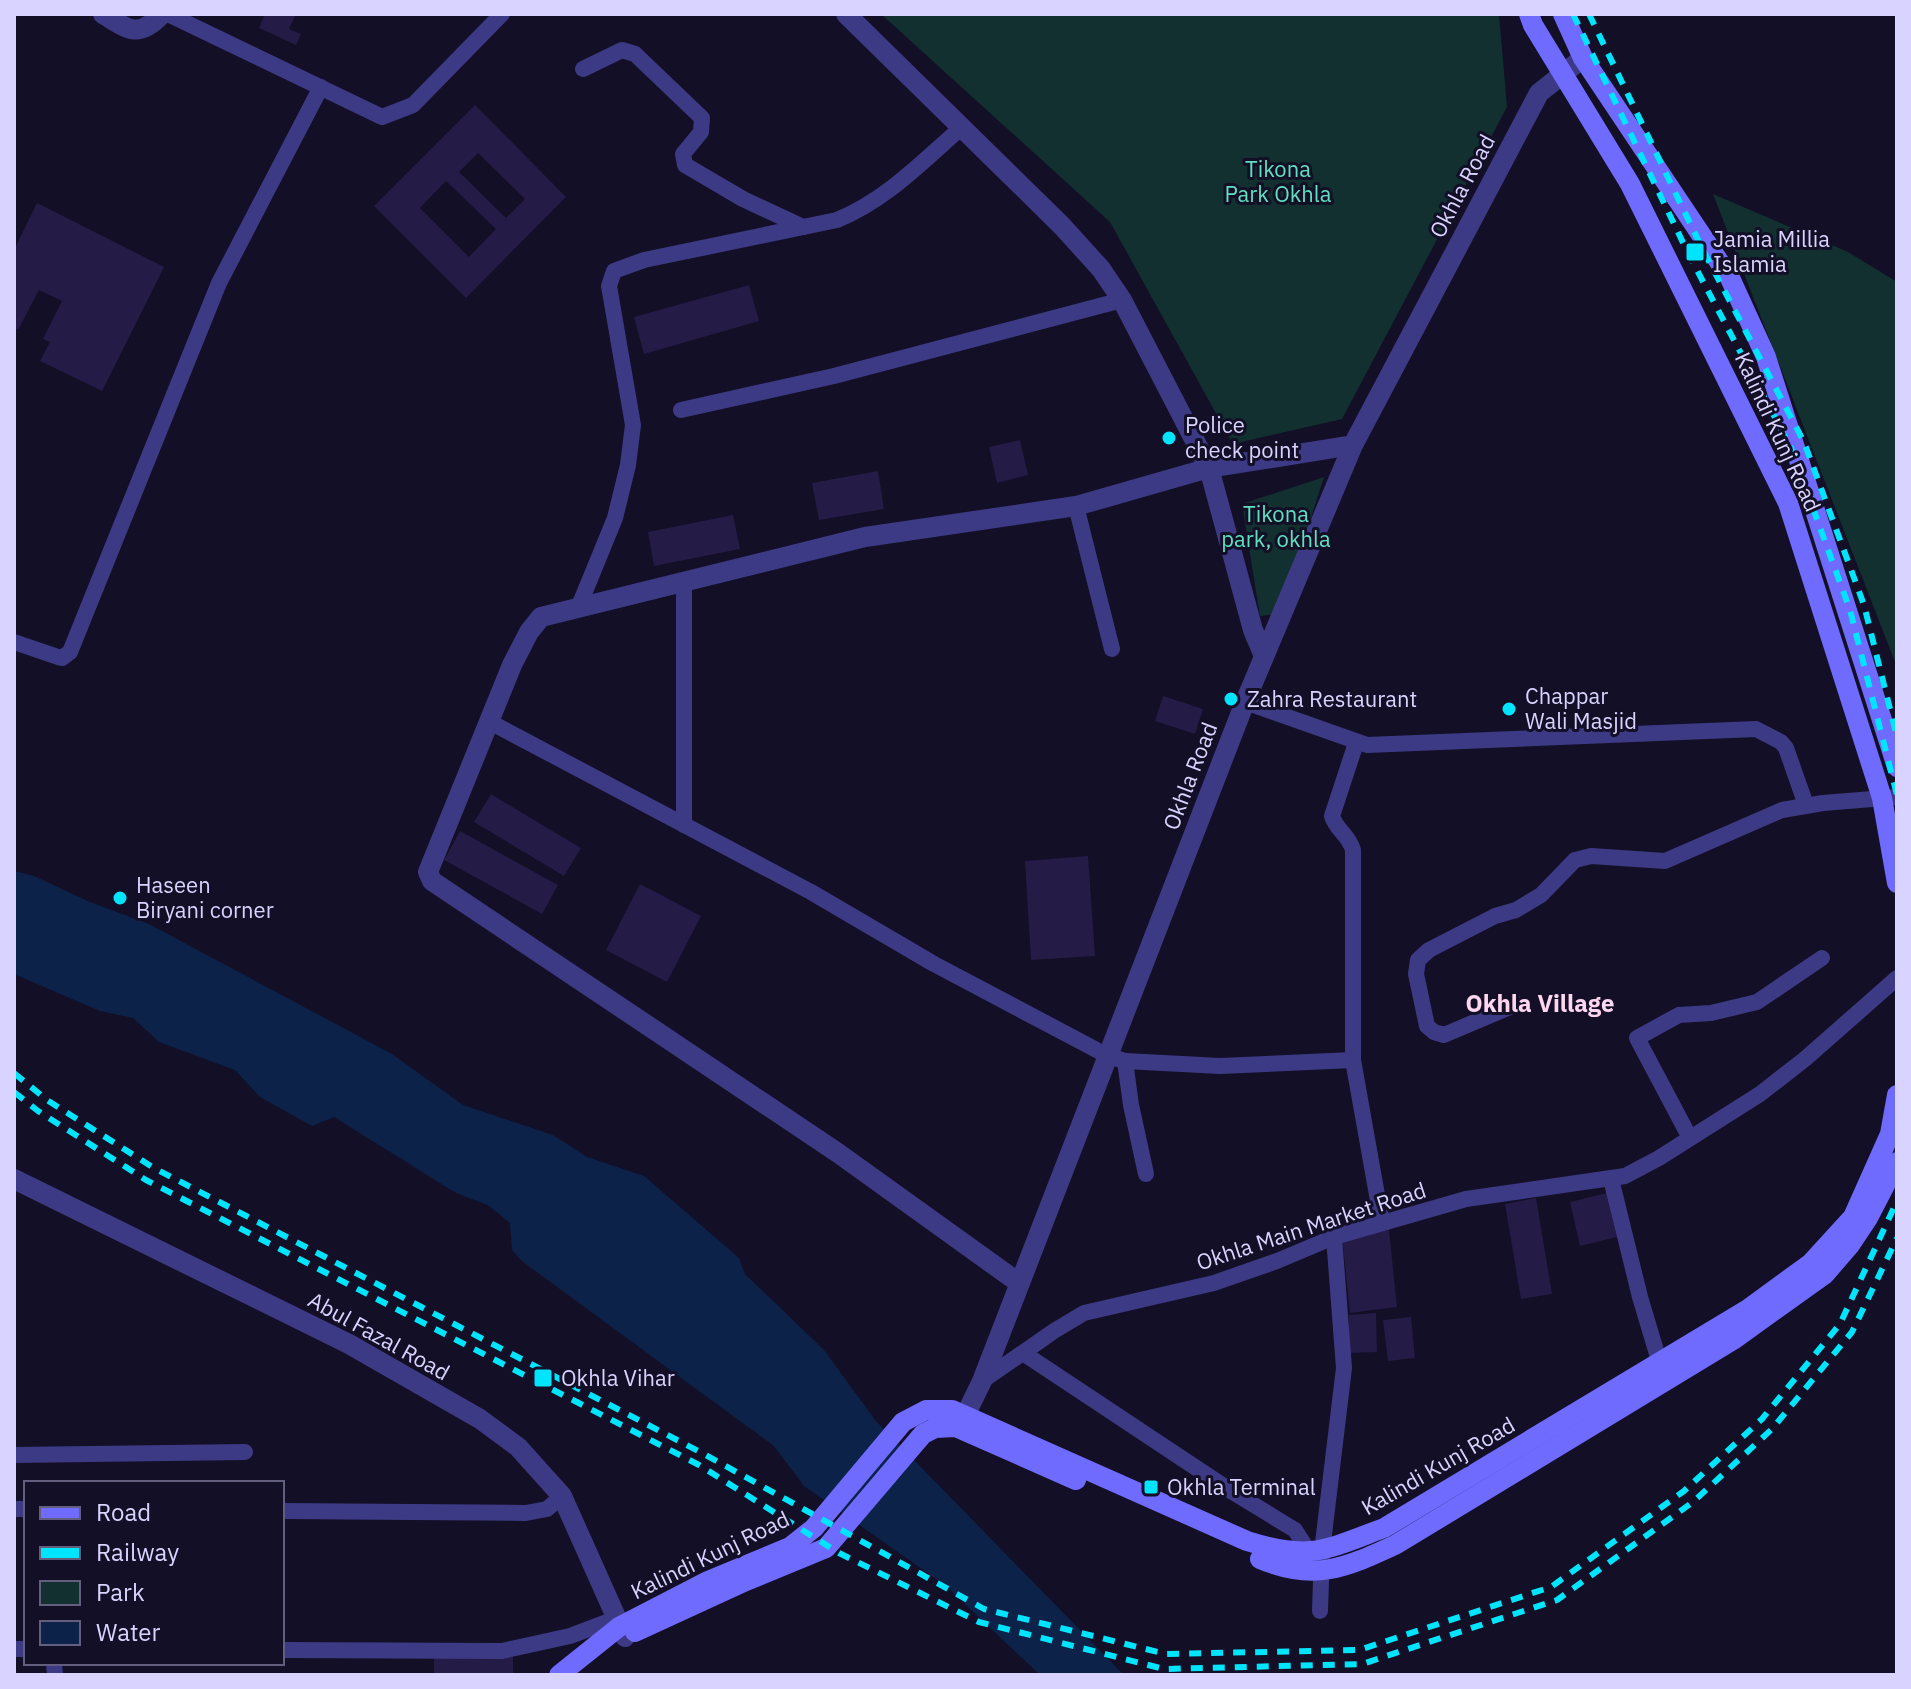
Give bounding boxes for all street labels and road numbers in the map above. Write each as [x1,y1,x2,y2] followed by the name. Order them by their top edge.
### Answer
[1422,129,1501,243] street label: Okhla Road
[1729,347,1828,516] street label: Kalindi Kunj Road
[1156,718,1223,834] street label: Okhla Road
[1192,1175,1429,1276] street label: Okhla Main Market Road
[303,1285,455,1386] street label: Abul Fazal Road
[1356,1410,1520,1521] street label: Kalindi Kunj Road
[626,1504,794,1605] street label: Kalindi Kunj Road

